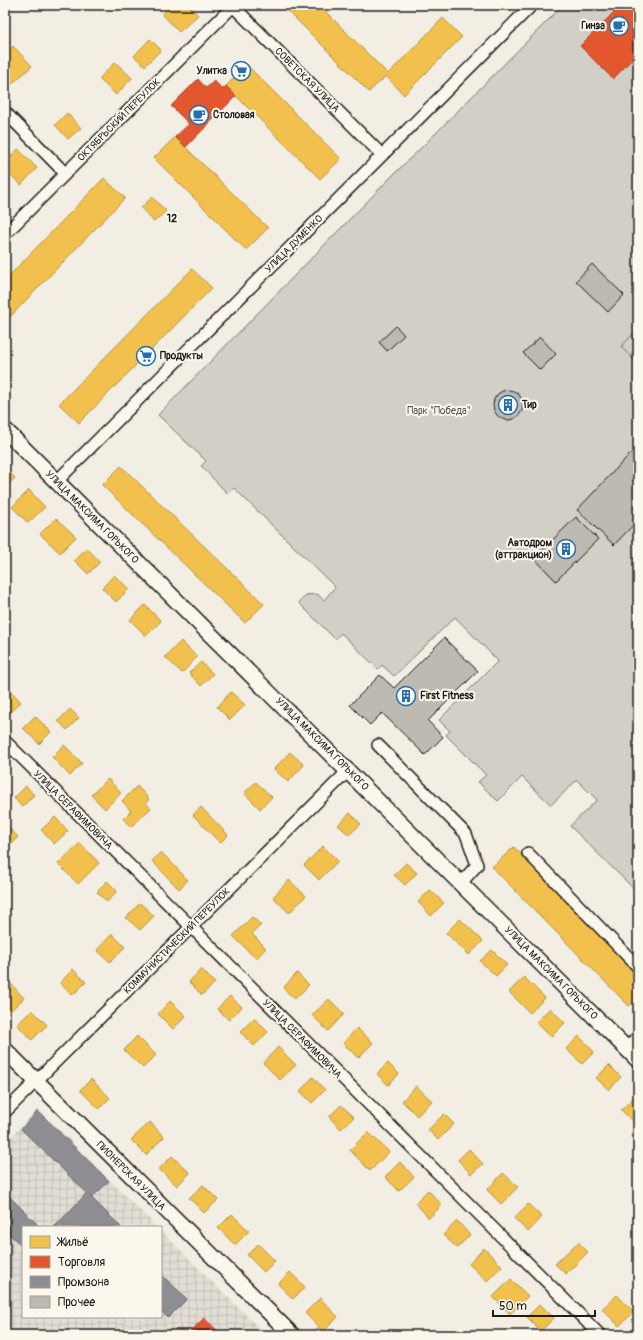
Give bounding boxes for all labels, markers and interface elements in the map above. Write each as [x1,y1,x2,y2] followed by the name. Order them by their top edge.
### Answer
[608,15,630,37] cafe icon: Гинза
[581,20,605,32] place label: Гинза
[272,45,342,115] street label: СОВЕТСКАЯ УЛИЦА
[230,60,252,82] supermarket icon: Улитка
[196,65,227,77] place label: Улитка
[74,75,163,164] street label: ОКТЯБРЬСКИЙ ПЕРЕУЛОК
[188,104,210,126] cafe icon: Столовая
[213,109,255,121] place label: Столовая
[167,212,177,225] district label: 12
[263,213,325,275] street label: УЛИЦА ДУМЕНКО
[135,345,157,367] supermarket icon: Продукты
[160,350,204,362] place label: Продукты
[497,394,519,416] building icon: Тир
[521,399,537,411] place label: Тир
[407,405,471,417] park label: Парк "Победа"
[43,468,141,566] street label: УЛИЦА МАКСИМА ГОРЬКОГО
[495,537,552,561] place label: Автодром (аттракцион)
[555,538,577,560] building icon: Автодром (аттракцион)
[395,685,417,707] building icon: First Fitness
[420,690,474,702] place label: First Fitness
[273,695,371,793] street label: УЛИЦА МАКСИМА ГОРЬКОГО
[31,768,115,852] street label: УЛИЦА СЕРАФИМОВИЧА
[121,884,233,997] street label: КОММУНИСТИЧЕСКИЙ ПЕРЕУЛОК
[502,924,600,1022] street label: УЛИЦА МАКСИМА ГОРЬКОГО
[260,997,344,1081] street label: УЛИЦА СЕРАФИМОВИЧА
[94,1139,168,1213] street label: ПИОНЕРСКАЯ УЛИЦА
[22,1226,162,1318] legend
[56,1235,89,1250] text: Жильё
[58,1255,106,1270] text: Торговля
[58,1275,109,1290] text: Промзона
[493,1292,595,1318] scale bar
[58,1295,95,1310] text: Прочее
[499,1299,527,1314] text: 50 m

